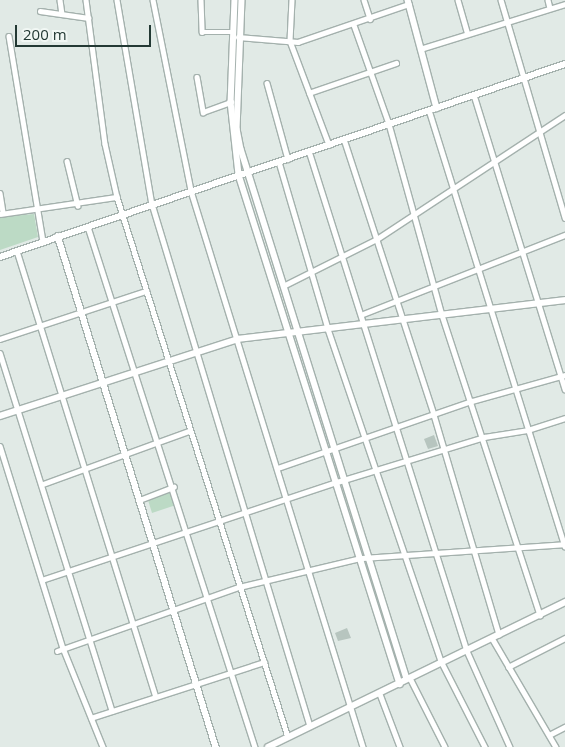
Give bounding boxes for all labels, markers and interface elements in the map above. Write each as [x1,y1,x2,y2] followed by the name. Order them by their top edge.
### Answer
[18,15,154,47] scale bar
[23,24,67,44] text: 200 m

